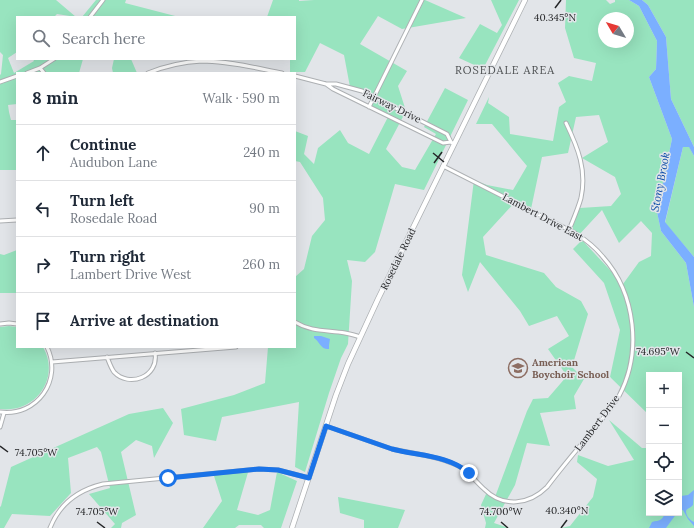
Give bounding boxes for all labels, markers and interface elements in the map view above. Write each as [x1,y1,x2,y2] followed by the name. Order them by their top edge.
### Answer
[534,11,576,24] text: 40.345°N
[598,12,634,48] north arrow
[16,16,296,60] search box
[30,27,52,49] icon: search
[62,29,145,48] text: Search here
[455,63,555,77] district label: ROSEDALE AREA
[361,86,424,126] street label: Fairway Drive
[32,87,78,109] text: 8 min
[203,90,280,107] text: Walk · 590 m
[70,135,136,154] text: Continue
[32,142,54,164] icon: ahead
[243,144,280,161] text: 240 m
[647,151,673,213] water label: Stony Brook
[70,154,157,171] text: Audubon Lane
[500,190,586,244] street label: Lambert Drive East
[70,191,134,210] text: Turn left
[32,198,54,220] icon: left
[249,200,280,217] text: 90 m
[70,210,157,227] text: Rosedale Road
[377,226,419,292] street label: Rosedale Road
[70,247,146,266] text: Turn right
[32,254,54,276] icon: right
[242,256,280,273] text: 260 m
[70,266,191,283] text: Lambert Drive West
[32,310,54,332] icon: arrive
[70,311,219,330] text: Arrive at destination
[636,345,681,358] text: 74.695°W
[532,356,609,381] place label: American Boychoir School
[507,357,529,379] school or university icon: American Boychoir School
[646,372,682,516] map controls
[646,372,682,408] button: +
[572,392,623,454] street label: Lambert Drive
[646,408,682,444] button: −
[646,444,682,480] button: locate
[15,446,58,459] text: 74.705°W
[460,464,478,482] route end
[159,469,177,487] route start
[646,480,682,516] button: layers
[546,504,589,517] text: 40.340°N
[76,505,119,518] text: 74.705°W
[479,505,524,518] text: 74.700°W

